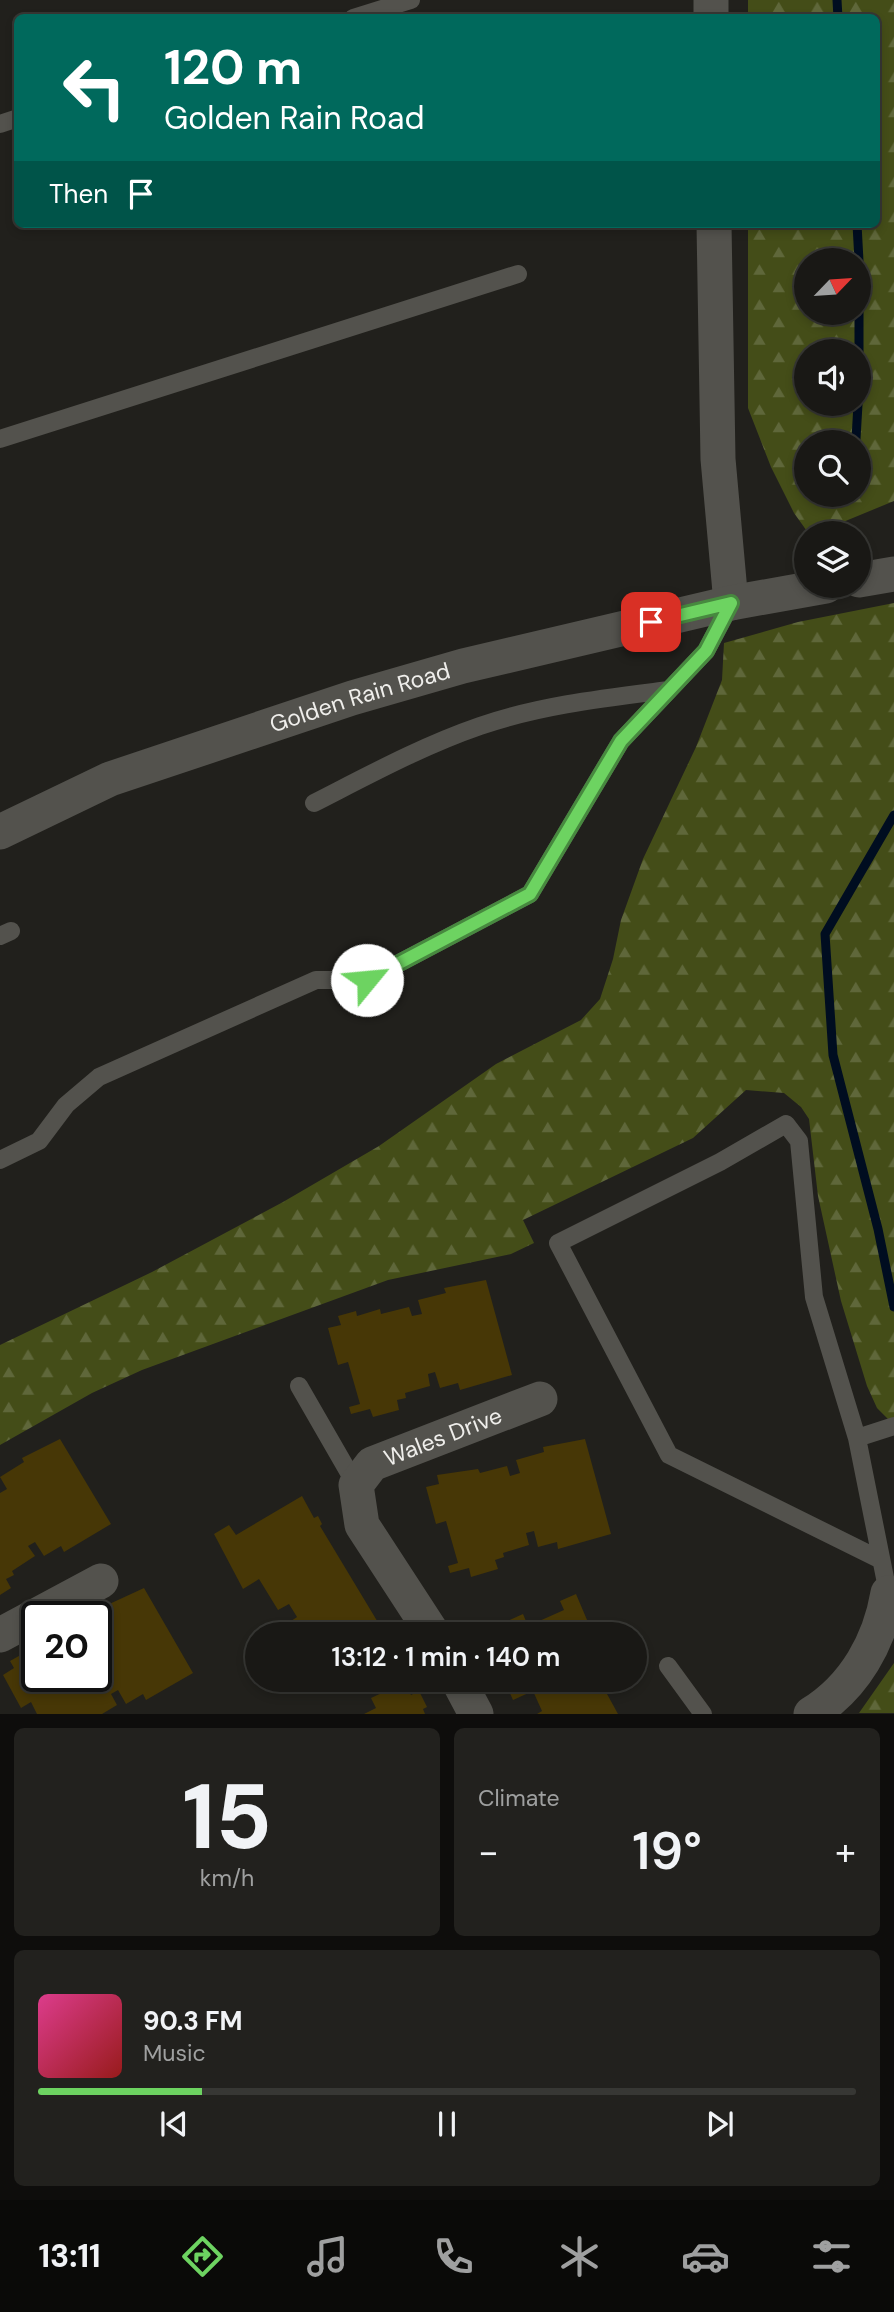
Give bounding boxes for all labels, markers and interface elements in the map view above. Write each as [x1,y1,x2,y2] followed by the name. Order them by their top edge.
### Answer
[164,35,302,99] text: 120 m
[49,42,140,133] icon: left
[164,97,425,139] text: Golden Rain Road
[122,175,160,213] icon: arrive
[49,177,108,211] text: Then
[794,248,872,326] north arrow
[794,248,871,598] map controls
[794,339,871,416] button: sound
[794,430,871,507] button: search
[794,521,871,598] button: layers
[621,592,681,652] pin
[632,603,670,641] icon: arrive
[266,656,454,740] street label: Golden Rain Road
[330,943,404,1017] position arrow
[380,1400,506,1473] street label: Wales Drive
[21,1601,112,1692] speed limit sign: 20
[332,1640,560,1674] text: 13:12 · 1 min · 140 m
[182,1758,272,1876] text: 15
[478,1783,560,1813] text: Climate
[632,1817,702,1885] text: 19°
[478,1827,499,1877] text: −
[835,1827,856,1877] text: +
[200,1863,254,1893] text: km/h
[143,2004,243,2038] text: 90.3 FM
[143,2038,206,2068] text: Music
[155,2105,193,2143] icon: previous
[428,2105,466,2143] icon: pause
[701,2105,739,2143] icon: next
[178,2232,227,2281] icon: directions
[303,2232,352,2281] icon: music
[429,2232,478,2281] icon: phone
[555,2232,604,2281] icon: climate
[681,2232,730,2281] icon: car
[807,2232,856,2281] icon: filters
[38,2235,101,2277] text: 13:11

